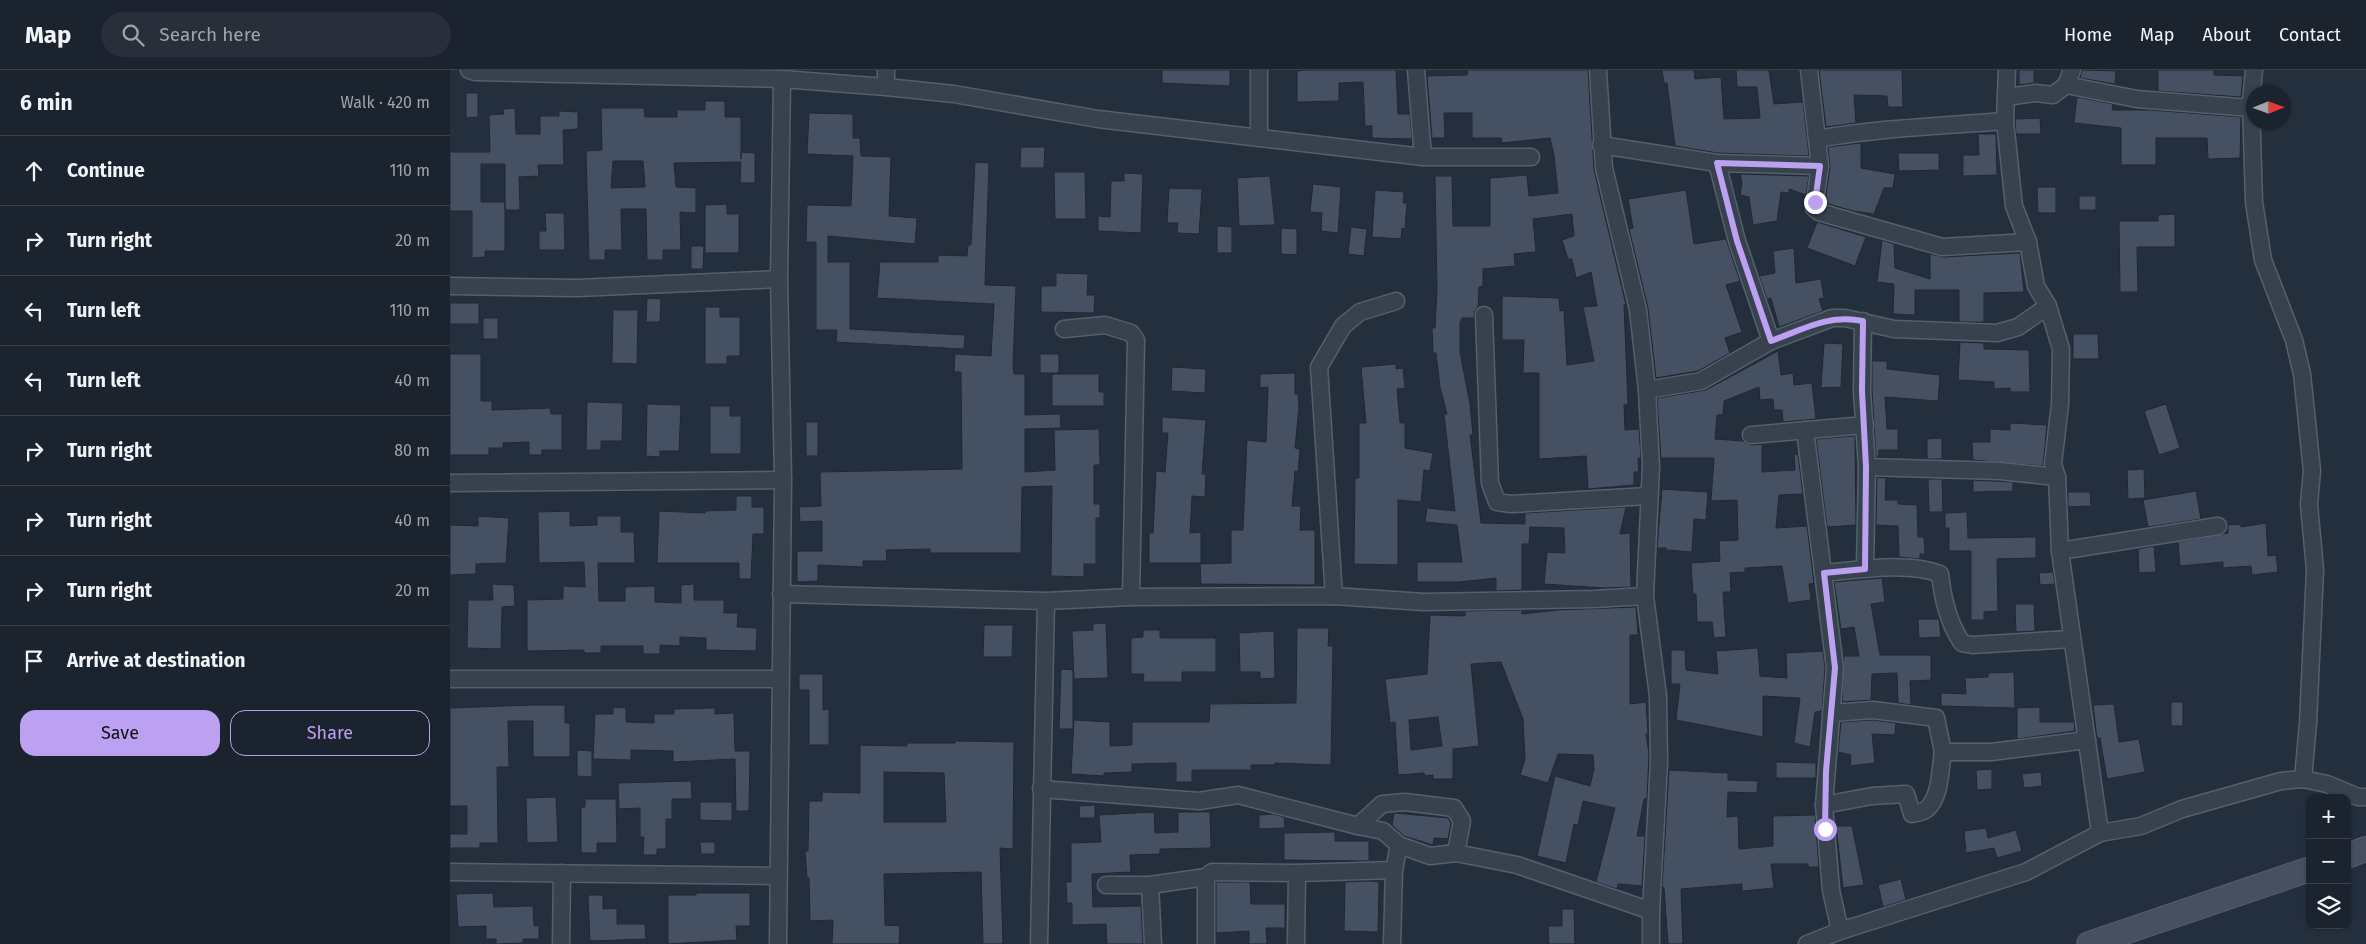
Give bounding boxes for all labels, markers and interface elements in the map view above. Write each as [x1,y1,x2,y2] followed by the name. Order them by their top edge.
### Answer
[101,12,451,57] search box
[25,21,71,49] text: Map
[119,21,147,49] icon: search
[159,23,261,46] text: Search here
[2064,24,2112,46] text: Home
[2140,24,2174,46] text: Map
[2202,24,2251,46] text: About
[2279,24,2341,46] text: Contact
[2246,85,2291,130] north arrow
[20,90,73,116] text: 6 min
[341,93,430,112] text: Walk · 420 m
[20,157,48,185] icon: ahead
[67,159,145,182] text: Continue
[389,161,430,180] text: 110 m
[1804,191,1827,214] route end
[20,227,48,255] icon: right
[67,229,152,252] text: Turn right
[395,231,430,250] text: 20 m
[20,297,48,325] icon: left
[67,299,141,322] text: Turn left
[389,301,430,320] text: 110 m
[20,367,48,395] icon: left
[67,369,141,392] text: Turn left
[395,371,430,390] text: 40 m
[20,437,48,465] icon: right
[67,439,152,462] text: Turn right
[394,441,430,460] text: 80 m
[20,507,48,535] icon: right
[67,509,152,532] text: Turn right
[395,511,430,530] text: 40 m
[20,577,48,605] icon: right
[67,579,152,602] text: Turn right
[395,581,430,600] text: 20 m
[20,647,48,675] icon: arrive
[67,649,246,672] text: Arrive at destination
[20,710,220,756] button: Save
[230,710,430,756] button: Share
[2306,794,2351,929] map controls
[2306,794,2351,839] button: +
[1814,818,1837,841] route start
[2306,839,2351,884] button: −
[2306,884,2351,929] button: layers

